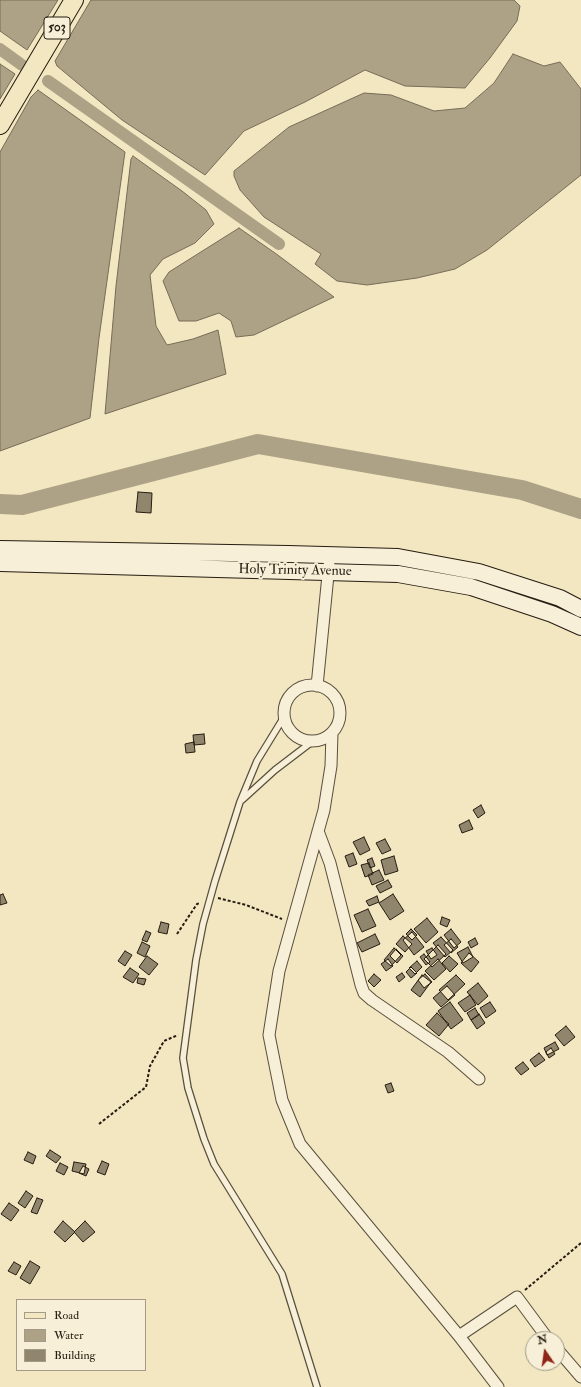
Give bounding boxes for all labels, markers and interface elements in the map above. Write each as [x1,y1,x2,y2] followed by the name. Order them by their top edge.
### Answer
[44,17,70,39] road number: 503
[238,562,352,580] street label: Holy Trinity Avenue
[16,1299,146,1371] legend
[54,1308,79,1323] text: Road
[54,1328,83,1343] text: Water
[525,1331,565,1371] north arrow
[536,1332,549,1347] text: N
[54,1348,95,1363] text: Building

